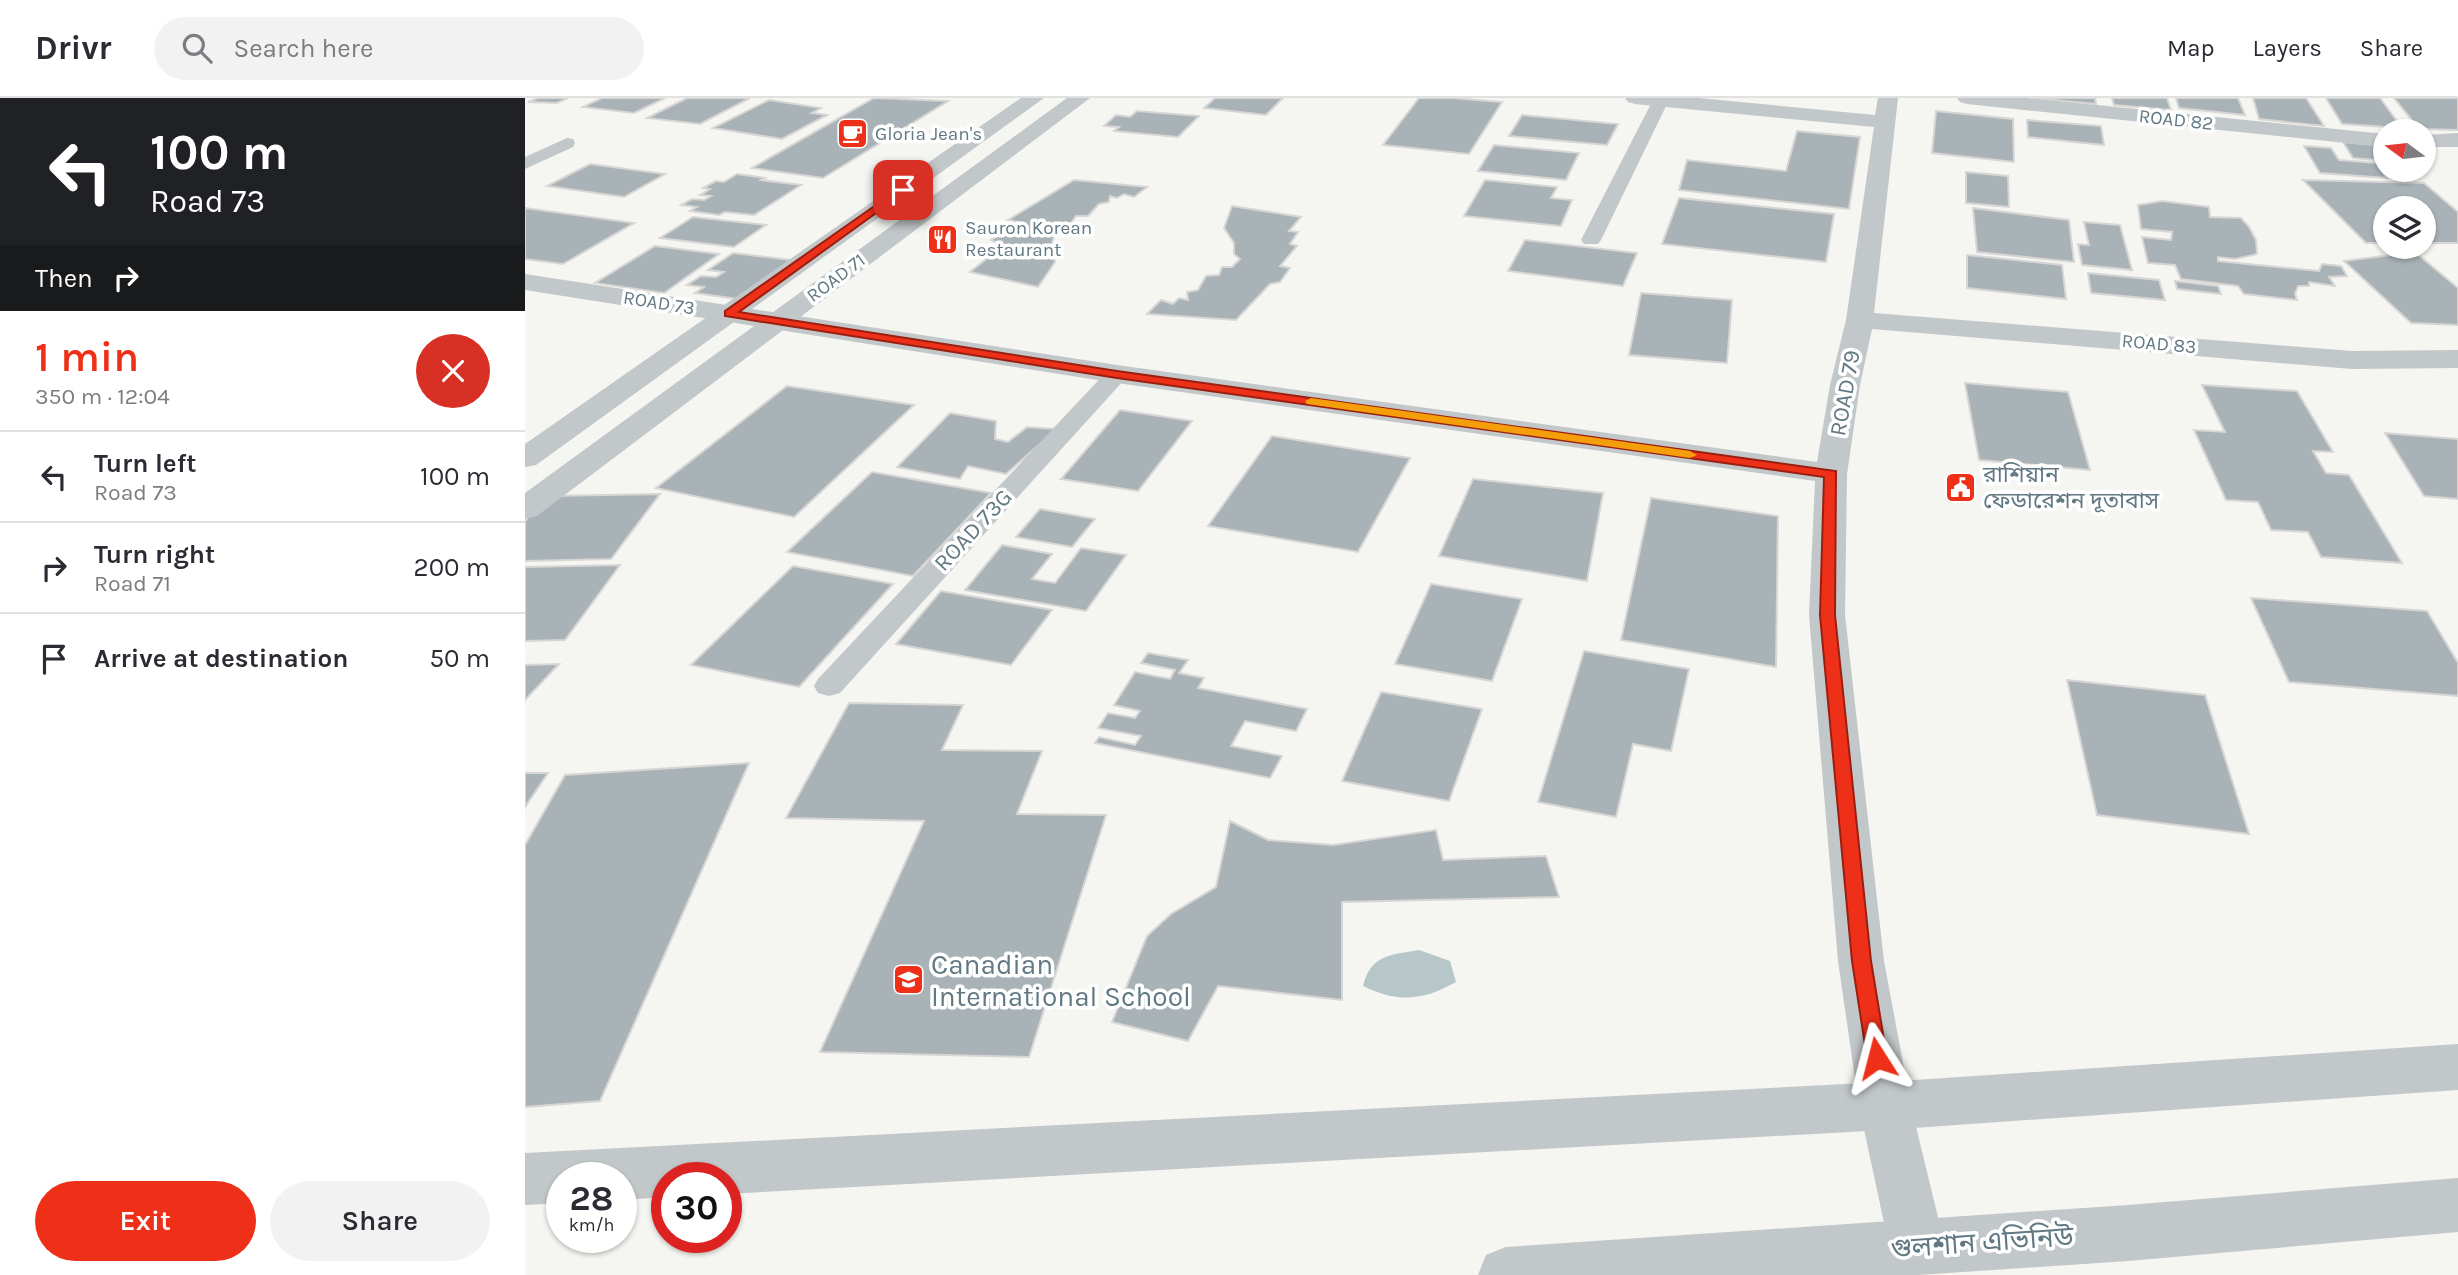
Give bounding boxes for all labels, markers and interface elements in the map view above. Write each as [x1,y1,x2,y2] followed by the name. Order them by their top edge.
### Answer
[154,17,644,80] search box
[35,29,112,67] text: Drivr
[178,29,216,67] icon: search
[234,33,373,64] text: Search here
[2167,34,2215,62] text: Map
[2253,34,2322,62] text: Layers
[2360,34,2423,62] text: Share
[2138,105,2214,135] street label: ROAD 82
[835,117,869,151] cafe icon: Gloria Jean's
[2373,119,2436,182] north arrow
[2373,119,2436,259] map controls
[875,123,982,145] place label: Gloria Jean's
[150,124,288,181] text: 100 m
[35,126,126,217] icon: left
[873,160,933,220] pin
[884,171,922,209] icon: arrive
[150,183,265,220] text: Road 73
[2373,196,2436,259] button: layers
[965,217,1092,261] place label: Sauron Korean Restaurant
[925,222,959,256] restaurant icon: Sauron Korean Restaurant
[803,249,869,307] street label: ROAD 71
[107,259,145,297] icon: right
[35,263,93,294] text: Then
[622,287,696,319] street label: ROAD 73
[2121,330,2197,358] street label: ROAD 83
[35,332,139,382] text: 1 min
[416,334,490,408] button: close
[1824,348,1866,438] street label: ROAD 79
[35,383,170,410] text: 350 m · 12:04
[94,448,196,479] text: Turn left
[35,458,73,496] icon: left
[420,461,490,492] text: 100 m
[1982,461,2160,514] place label: রাশিয়ান ফেডারেশন দূতাবাস
[1943,470,1977,504] public building icon: রাশিয়ান ফেডারেশন দূতাবাস
[94,479,177,506] text: Road 73
[928,483,1018,577] street label: ROAD 73G
[94,539,215,570] text: Turn right
[35,549,73,587] icon: right
[414,552,490,583] text: 200 m
[94,570,171,597] text: Road 71
[35,640,73,678] icon: arrive
[94,643,348,674] text: Arrive at destination
[429,643,490,674] text: 50 m
[931,948,1191,1013] place label: Canadian International School
[891,963,925,997] school or university icon: Canadian International School
[1840,1021,1914,1095] position arrow
[651,1162,742,1253] speed limit sign: 30
[570,1178,613,1219] text: 28
[35,1181,256,1261] button: Exit
[270,1181,490,1261] button: Share
[569,1214,614,1236] text: km/h
[1889,1219,2076,1265] street label: গুলশান এভিনিউ

